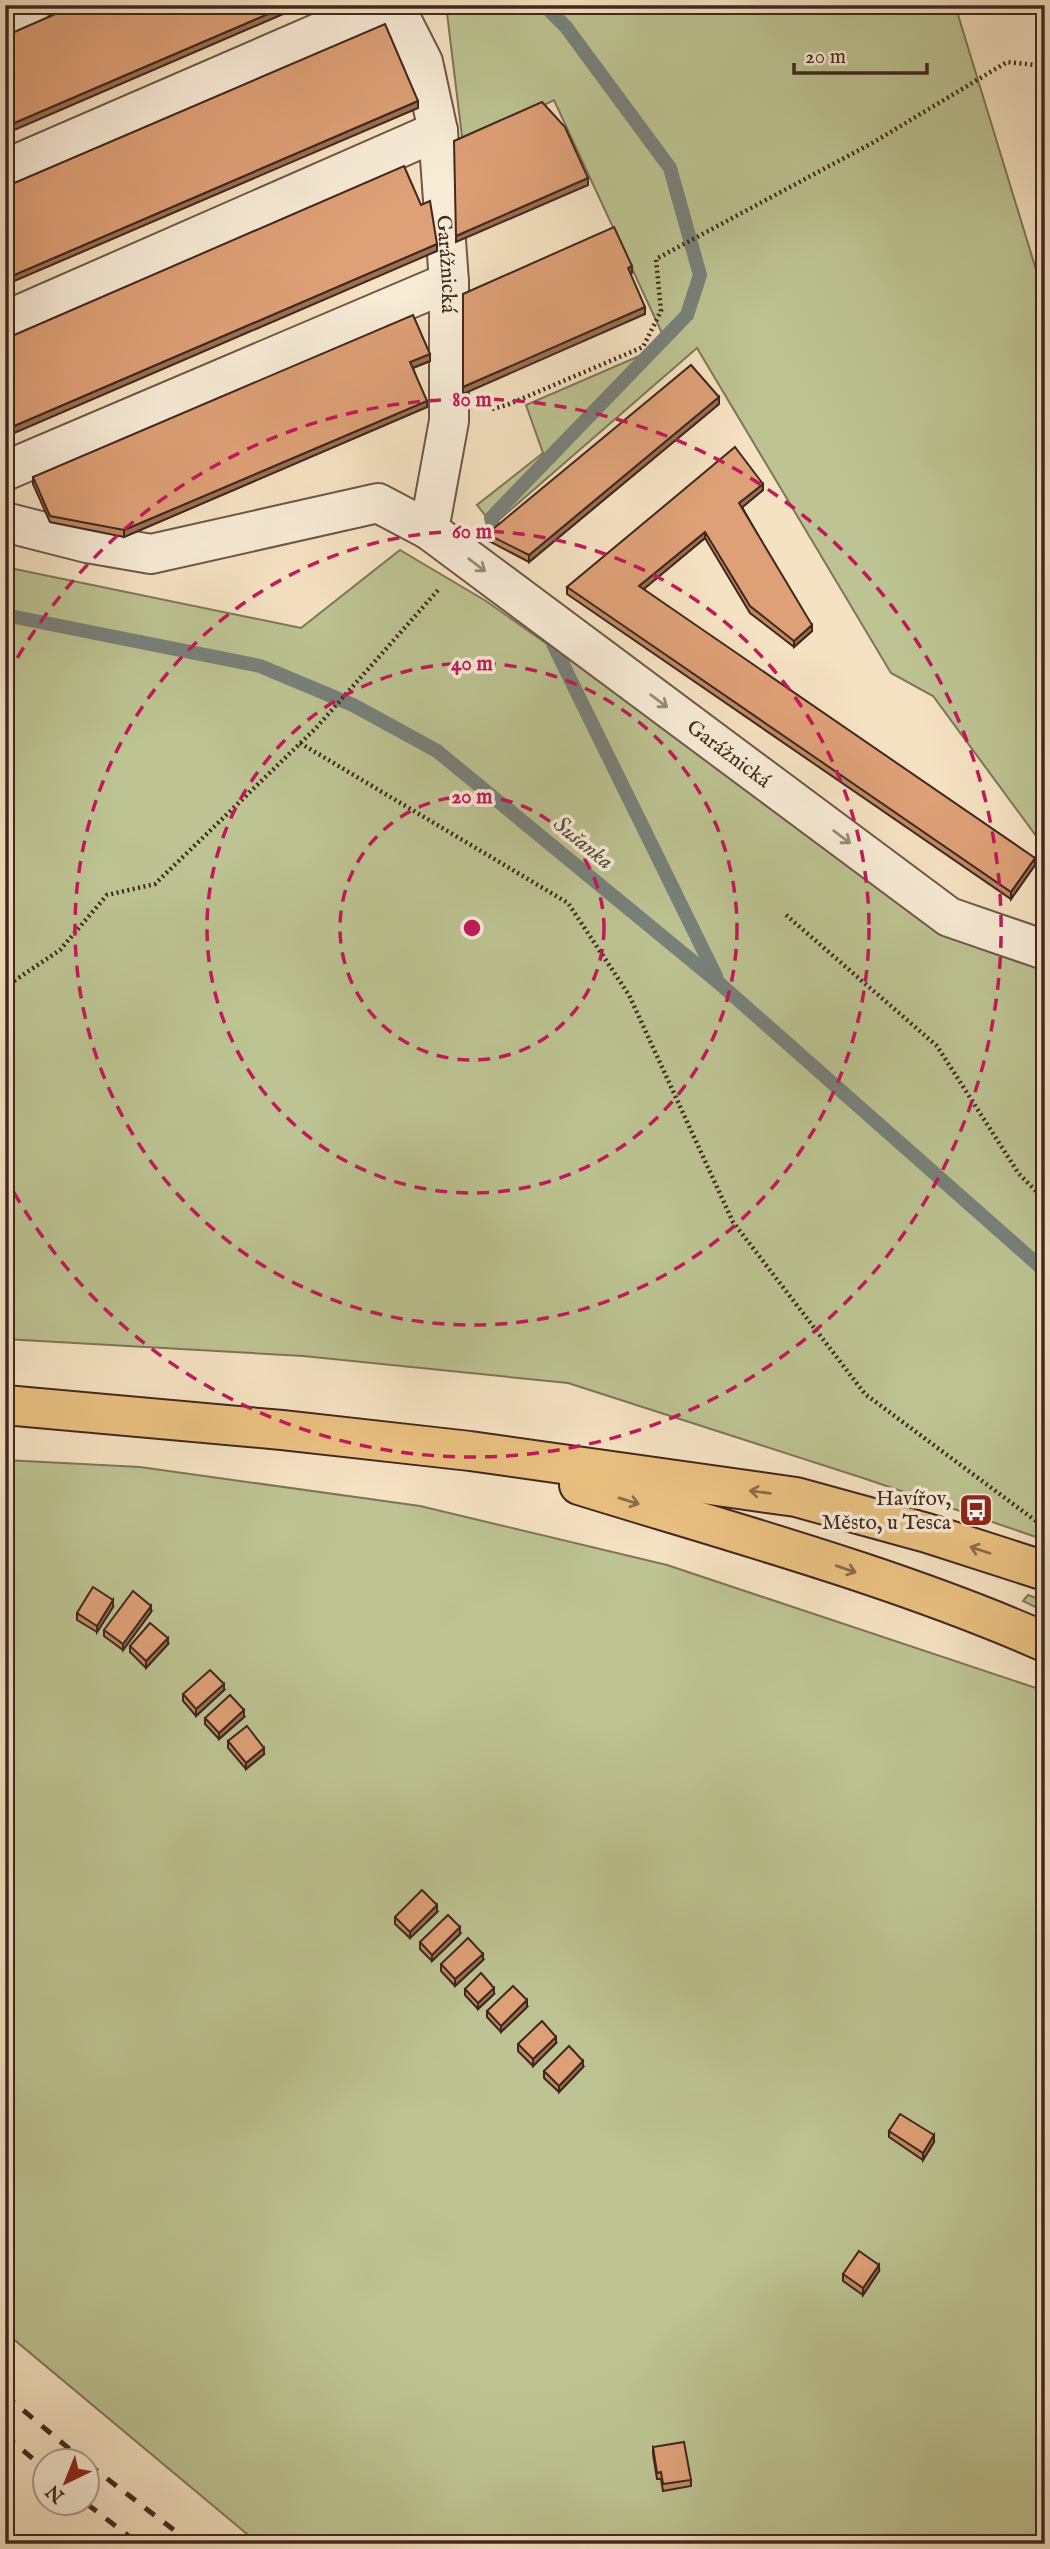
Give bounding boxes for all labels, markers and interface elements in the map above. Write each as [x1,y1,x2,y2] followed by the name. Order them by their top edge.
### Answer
[794,32,928,76] scale bar
[805,44,846,71] text: 20 m
[429,214,461,314] street label: Garážnická
[452,387,492,414] text: 80 m
[452,519,493,546] text: 60 m
[467,558,485,573] one-way arrow
[451,651,493,678] text: 40 m
[649,694,668,708] one-way arrow
[681,714,776,795] street label: Garážnická
[452,784,493,811] text: 20 m
[547,810,619,876] water label: Sušanka
[832,829,851,844] one-way arrow
[460,916,484,940] centre of rings
[749,1485,772,1498] one-way arrow
[822,1486,952,1537] place label: Havířov, Město, u Tesca
[957,1491,995,1529] bus stop icon: Havířov, Město, u Tesca
[617,1495,639,1508] one-way arrow
[969,1543,991,1555] one-way arrow
[834,1564,856,1576] one-way arrow
[32,2448,102,2518] north arrow
[41,2478,71,2508] text: N

